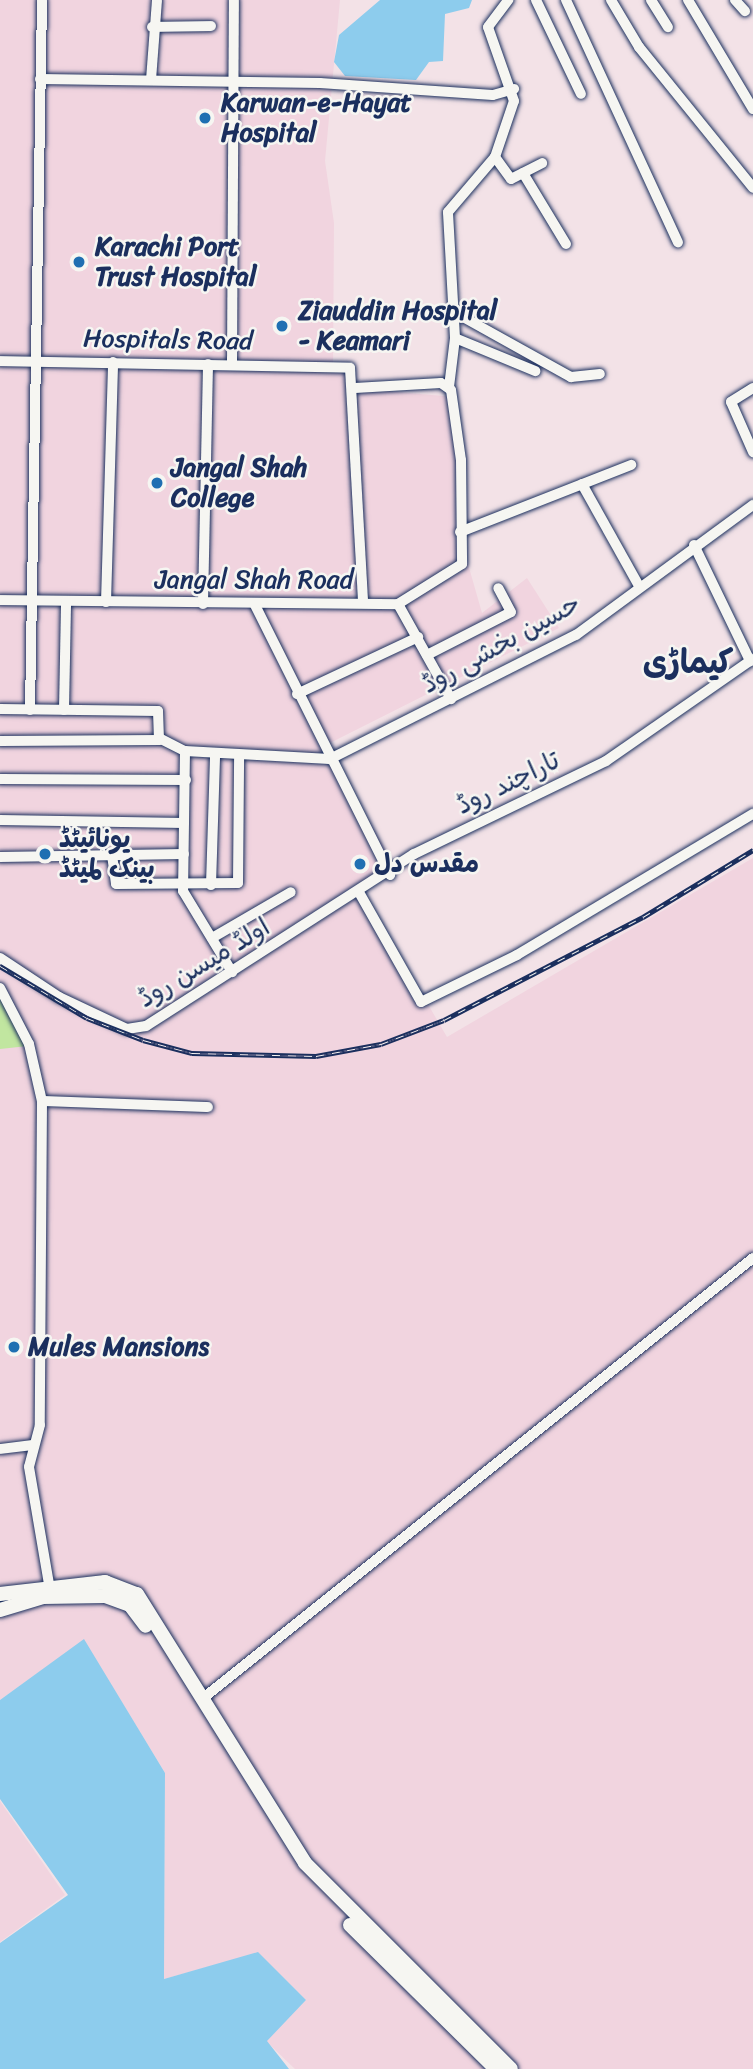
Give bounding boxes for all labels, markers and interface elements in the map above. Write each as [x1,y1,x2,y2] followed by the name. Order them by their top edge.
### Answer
[221,87,412,148] place label: Karwan-e-Hayat Hospital
[195,108,215,128] marker: Karwan-e-Hayat Hospital
[95,231,256,292] place label: Karachi Port Trust Hospital
[69,252,89,272] marker: Karachi Port Trust Hospital
[298,295,497,356] place label: Ziauddin Hospital - Keamari
[272,316,292,336] marker: Ziauddin Hospital - Keamari
[83,323,253,357] street label: Hospitals Road
[171,452,307,514] place label: Jangal Shah College
[149,475,165,491] marker: Jangal Shah College
[155,564,353,596] street label: Jangal Shah Road
[416,588,586,700] street label: حسین بخشی روڈ
[643,643,733,683] district label: کیماڑی
[451,745,565,821] street label: تاراچند روڈ
[59,823,155,884] place label: یونائیٹڈ بینک لمیٹڈ
[37,846,53,862] marker: یونائیٹڈ بینک لمیٹڈ
[374,848,479,880] place label: مقدس دل
[352,856,368,872] marker: مقدس دل
[132,911,276,1015] street label: اولڈ میسن روڈ
[28,1331,209,1363] place label: Mules Mansions
[6,1339,22,1355] marker: Mules Mansions

